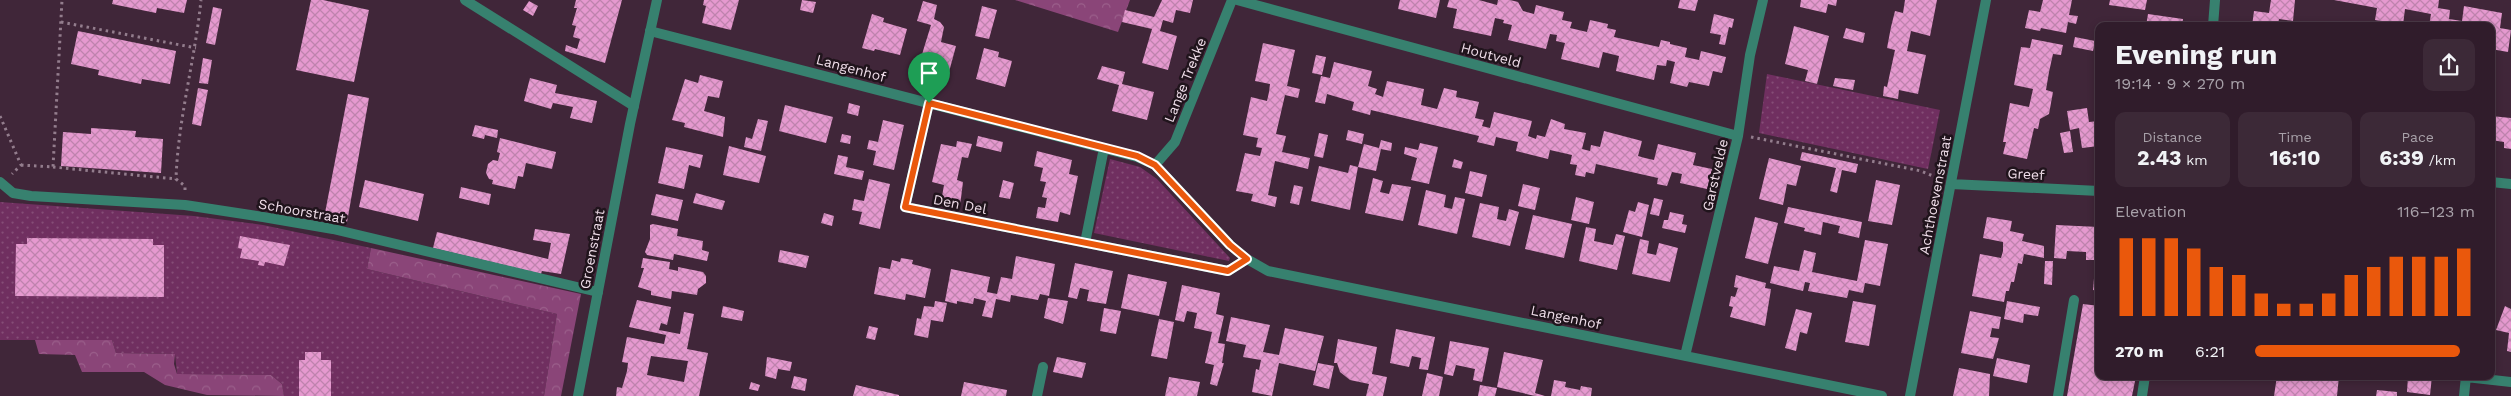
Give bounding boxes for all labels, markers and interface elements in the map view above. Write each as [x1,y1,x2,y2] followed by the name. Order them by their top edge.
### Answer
[1161,35,1209,125] street label: Lange Trekke
[2115,38,2277,71] text: Evening run
[1459,39,1523,71] street label: Houtveld
[2423,39,2475,91] button: share
[814,51,888,85] street label: Langenhof
[908,52,950,103] pin
[915,59,943,87] icon: arrive
[2115,74,2245,93] text: 19:14 · 9 × 270 m
[2143,129,2202,145] text: Distance
[2278,129,2312,145] text: Time
[2401,129,2434,145] text: Pace
[1916,134,1954,256] street label: Achthoevenstraat
[1699,138,1731,212] street label: Garstvelde
[2137,145,2182,170] text: 2.43
[2270,145,2320,170] text: 16:10
[2379,145,2424,170] text: 6:39
[2182,152,2208,168] text: km
[2424,152,2456,168] text: /km
[2007,165,2045,183] street label: Greef
[932,191,989,217] street label: Den Del
[257,195,347,227] street label: Schoorstraat
[2115,202,2186,221] text: Elevation
[2397,202,2475,221] text: 116–123 m
[576,208,608,290] street label: Groenstraat
[1529,302,1603,332] street label: Langenhof
[2115,342,2164,361] text: 270 m
[2195,342,2225,361] text: 6:21

